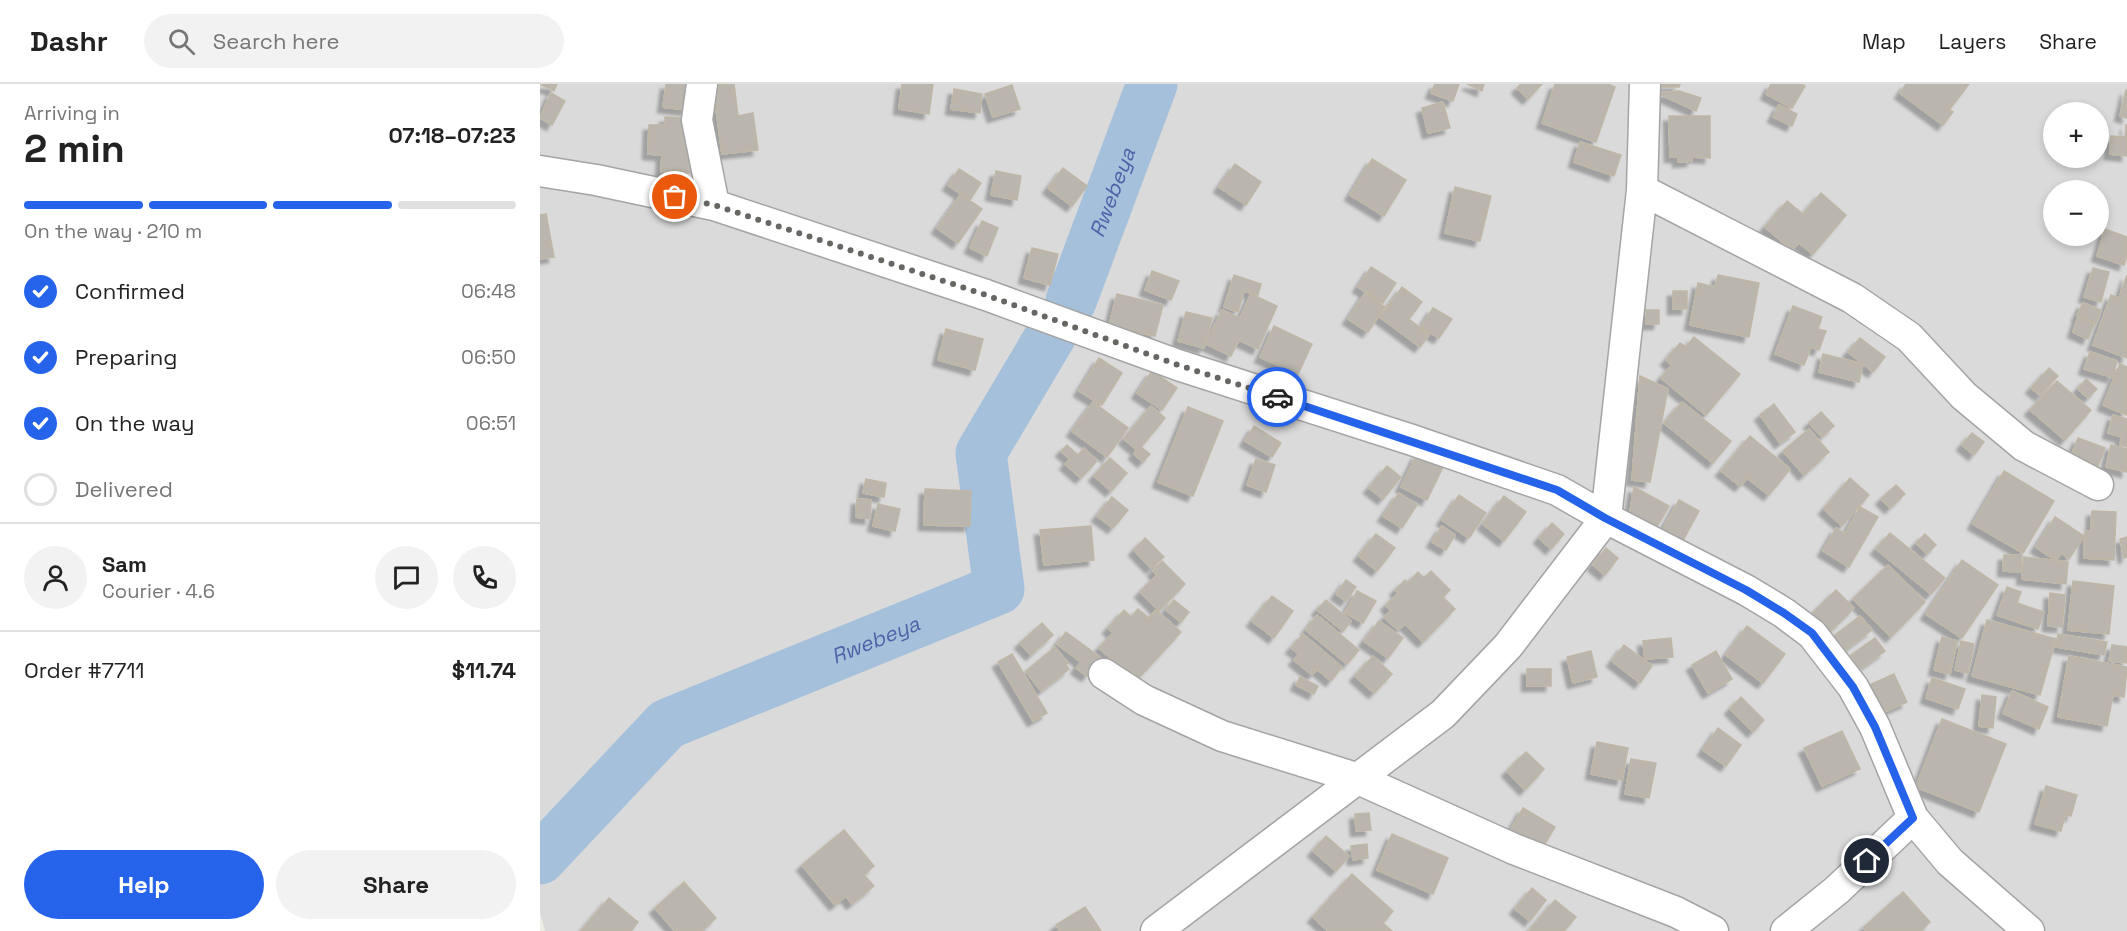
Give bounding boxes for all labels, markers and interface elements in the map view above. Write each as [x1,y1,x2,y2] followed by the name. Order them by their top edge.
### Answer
[144,14,564,68] search box
[30,23,108,59] text: Dashr
[165,25,198,58] icon: search
[213,27,340,55] text: Search here
[1862,28,1906,55] text: Map
[1939,28,2006,55] text: Layers
[2039,28,2097,55] text: Share
[24,100,120,126] text: Arriving in
[2043,102,2109,246] map controls
[2043,102,2109,168] button: +
[388,121,516,149] text: 07:18–07:23
[24,124,125,173] text: 2 min
[1083,143,1141,241] water label: Rwebeya
[649,171,700,222] pin
[658,180,691,213] icon: bag
[2043,180,2109,246] button: −
[24,218,202,244] text: On the way · 210 m
[24,275,57,308] icon: check
[75,277,185,305] text: Confirmed
[461,278,516,304] text: 06:48
[24,341,57,374] icon: check
[75,343,177,371] text: Preparing
[461,344,516,370] text: 06:50
[1247,367,1307,427] courier
[1261,381,1294,414] icon: car
[24,407,57,440] icon: check
[75,409,194,437] text: On the way
[466,410,516,436] text: 06:51
[75,475,173,503] text: Delivered
[24,546,87,609] button: person
[375,546,438,609] button: chat
[453,546,516,609] button: phone
[102,550,147,578] text: Sam
[102,578,215,604] text: Courier · 4.6
[827,609,924,669] water label: Rwebeya
[24,656,145,684] text: Order #7711
[452,656,516,684] text: $11.74
[1841,835,1892,886] pin
[1850,844,1883,877] icon: home
[24,850,264,919] button: Help
[276,850,516,919] button: Share

